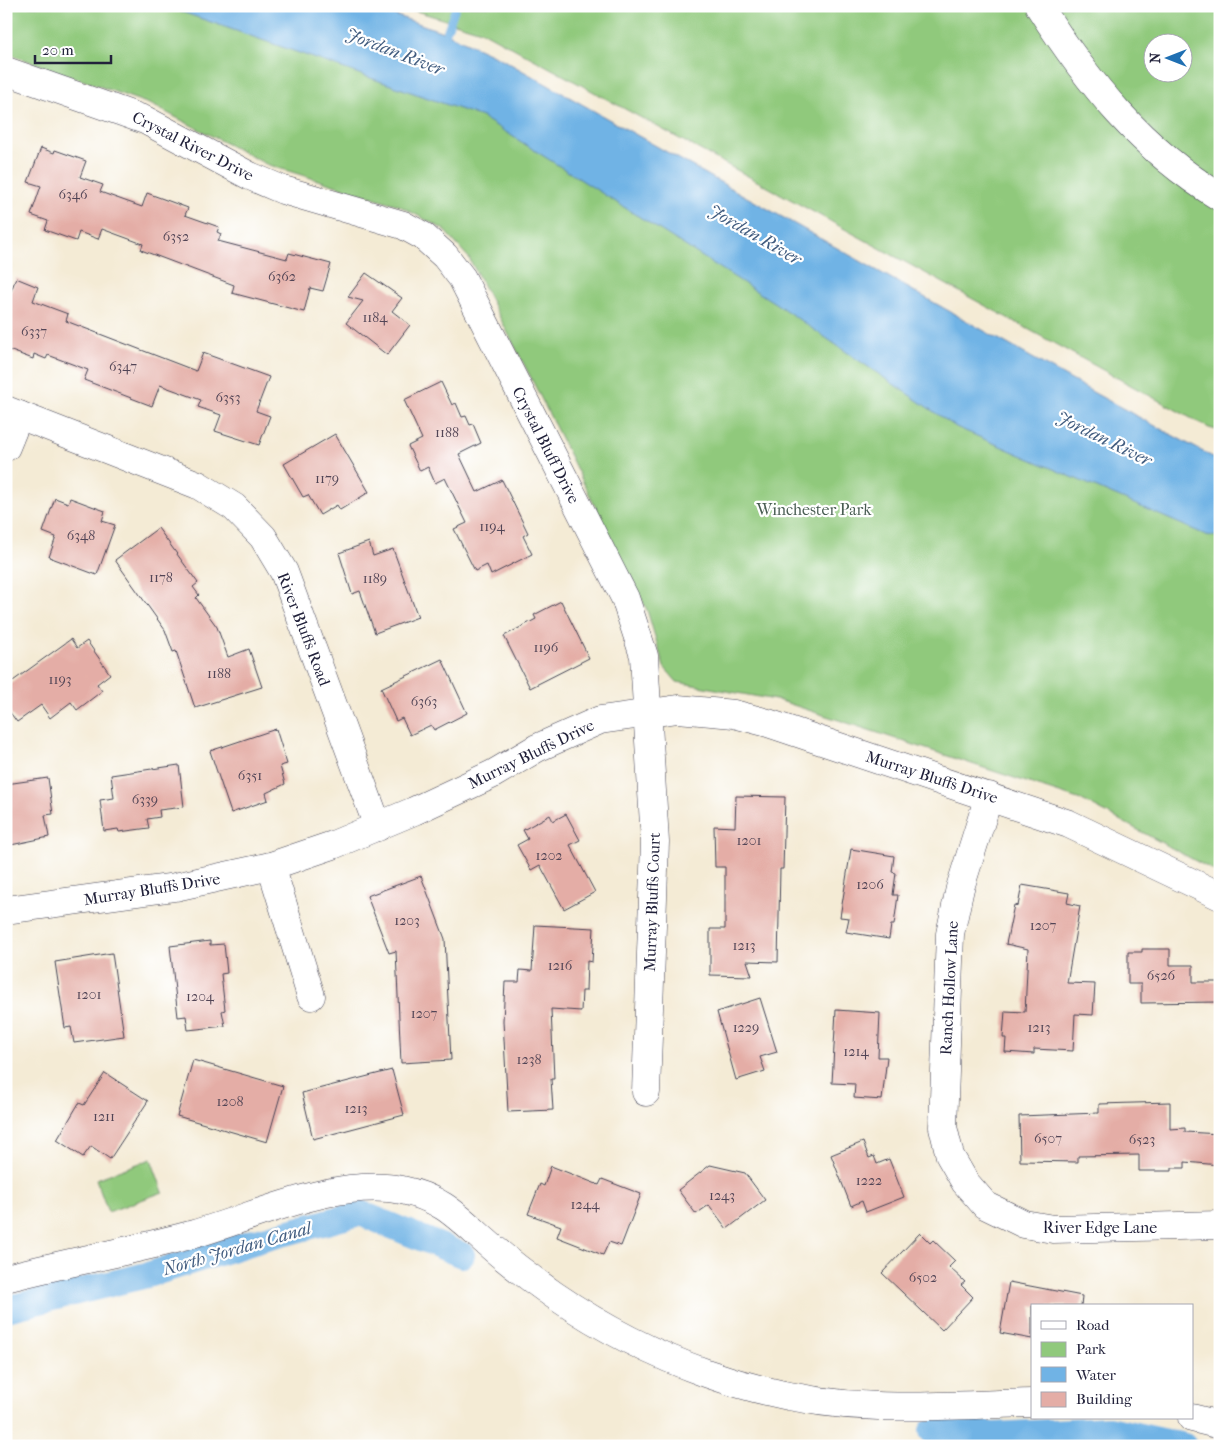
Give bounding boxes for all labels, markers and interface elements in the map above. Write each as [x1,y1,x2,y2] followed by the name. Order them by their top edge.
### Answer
[343,24,449,81] water label: Jordan River
[35,32,111,64] scale bar
[1144,32,1194,82] north arrow
[42,41,74,59] text: 20 m
[1147,52,1164,63] text: N
[129,107,257,185] street label: Crystal River Drive
[58,186,88,203] house number: 6346
[705,200,807,271] water label: Jordan River
[163,228,189,245] house number: 6352
[268,268,296,285] house number: 6362
[362,309,388,326] house number: 1184
[21,323,47,340] house number: 6337
[109,358,137,375] house number: 6347
[508,383,584,507] street label: Crystal Bluff Drive
[215,389,241,406] house number: 6353
[1053,407,1157,472] water label: Jordan River
[435,424,459,441] house number: 1188
[315,470,339,487] house number: 1179
[756,500,872,519] park label: Winchester Park
[479,518,505,535] house number: 1194
[67,527,95,544] house number: 6348
[149,569,173,586] house number: 1178
[274,570,334,689] street label: River Bluffs Road
[363,570,387,587] house number: 1189
[534,639,559,656] house number: 1196
[207,665,231,682] house number: 1188
[48,671,72,688] house number: 1193
[411,693,437,710] house number: 6363
[465,715,597,793] street label: Murray Bluffs Drive
[864,747,1001,807] street label: Murray Bluffs Drive
[238,767,262,784] house number: 6351
[132,791,158,808] house number: 6339
[640,832,664,972] street label: Murray Bluffs Court
[737,832,761,849] house number: 1201
[535,847,563,864] house number: 1202
[82,869,222,909] street label: Murray Bluffs Drive
[856,876,884,893] house number: 1206
[394,912,420,929] house number: 1203
[1030,917,1057,934] house number: 1207
[936,920,962,1056] street label: Ranch Hollow Lane
[733,937,755,954] house number: 1213
[548,957,573,974] house number: 1216
[1147,967,1176,984] house number: 6526
[77,986,101,1003] house number: 1201
[186,988,215,1005] house number: 1204
[411,1005,438,1022] house number: 1207
[733,1019,759,1036] house number: 1229
[1028,1019,1050,1036] house number: 1213
[843,1043,869,1060] house number: 1214
[517,1051,541,1068] house number: 1238
[217,1093,243,1110] house number: 1208
[345,1100,367,1117] house number: 1213
[93,1108,115,1125] house number: 1211
[1034,1130,1062,1147] house number: 6507
[1129,1131,1155,1148] house number: 6523
[856,1172,882,1189] house number: 1222
[709,1187,735,1204] house number: 1243
[571,1196,600,1213] house number: 1244
[160,1217,316,1280] water label: North Jordan Canal
[1043,1218,1157,1237] street label: River Edge Lane
[909,1269,937,1286] house number: 6502
[1031,1304,1194,1420] legend
[1076,1316,1110,1334] text: Road
[1076,1340,1106,1358] text: Park
[1075,1366,1116,1384] text: Water
[1076,1390,1133,1408] text: Building

